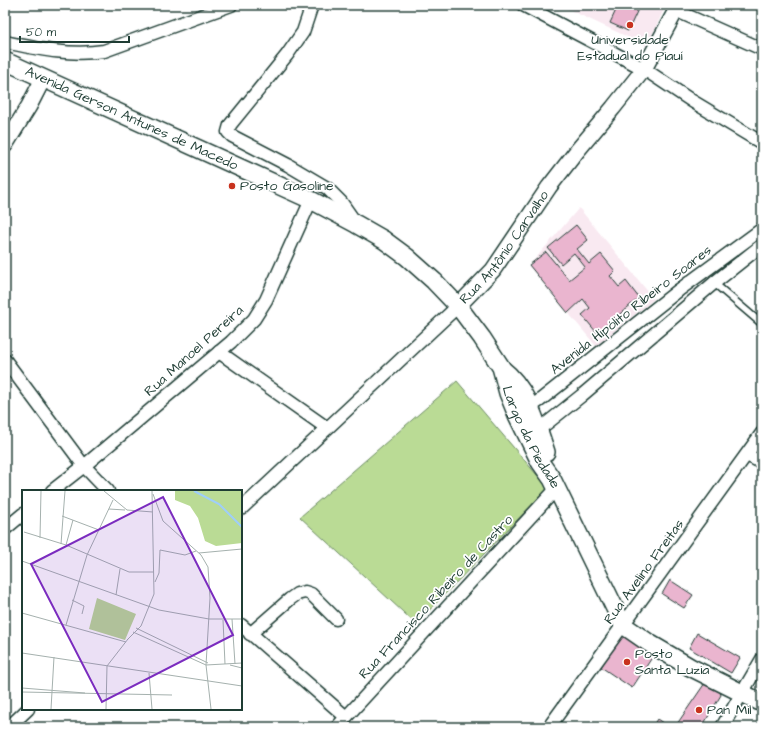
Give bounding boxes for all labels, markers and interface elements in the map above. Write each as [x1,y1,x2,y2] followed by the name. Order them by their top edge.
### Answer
[20,18,129,44] scale bar
[625,20,635,30] marker: Universidade Estadual do Piauí
[26,24,57,41] text: 50 m
[577,30,684,66] place label: Universidade Estadual do Piauí
[22,61,241,176] street label: Avenida Gerson Antunes de Macedo
[240,176,334,196] place label: Posto Gasoline
[227,181,237,191] marker: Posto Gasoline
[455,186,554,309] street label: Rua Antônio Carvalho
[546,241,716,379] street label: Avenida Hipólito Ribeiro Soares
[140,301,248,401] street label: Rua Manoel Pereira
[497,384,565,492] street label: Largo da Piedade
[22,490,242,710] inset map
[354,510,518,684] street label: Rua Francisco Ribeiro de Castro
[599,515,689,629] street label: Rua Avelino Freitas
[635,644,709,680] place label: Posto Santa Luzia
[622,657,632,667] marker: Posto Santa Luzia
[707,700,752,720] place label: Pan Mil
[694,705,704,715] marker: Pan Mil

